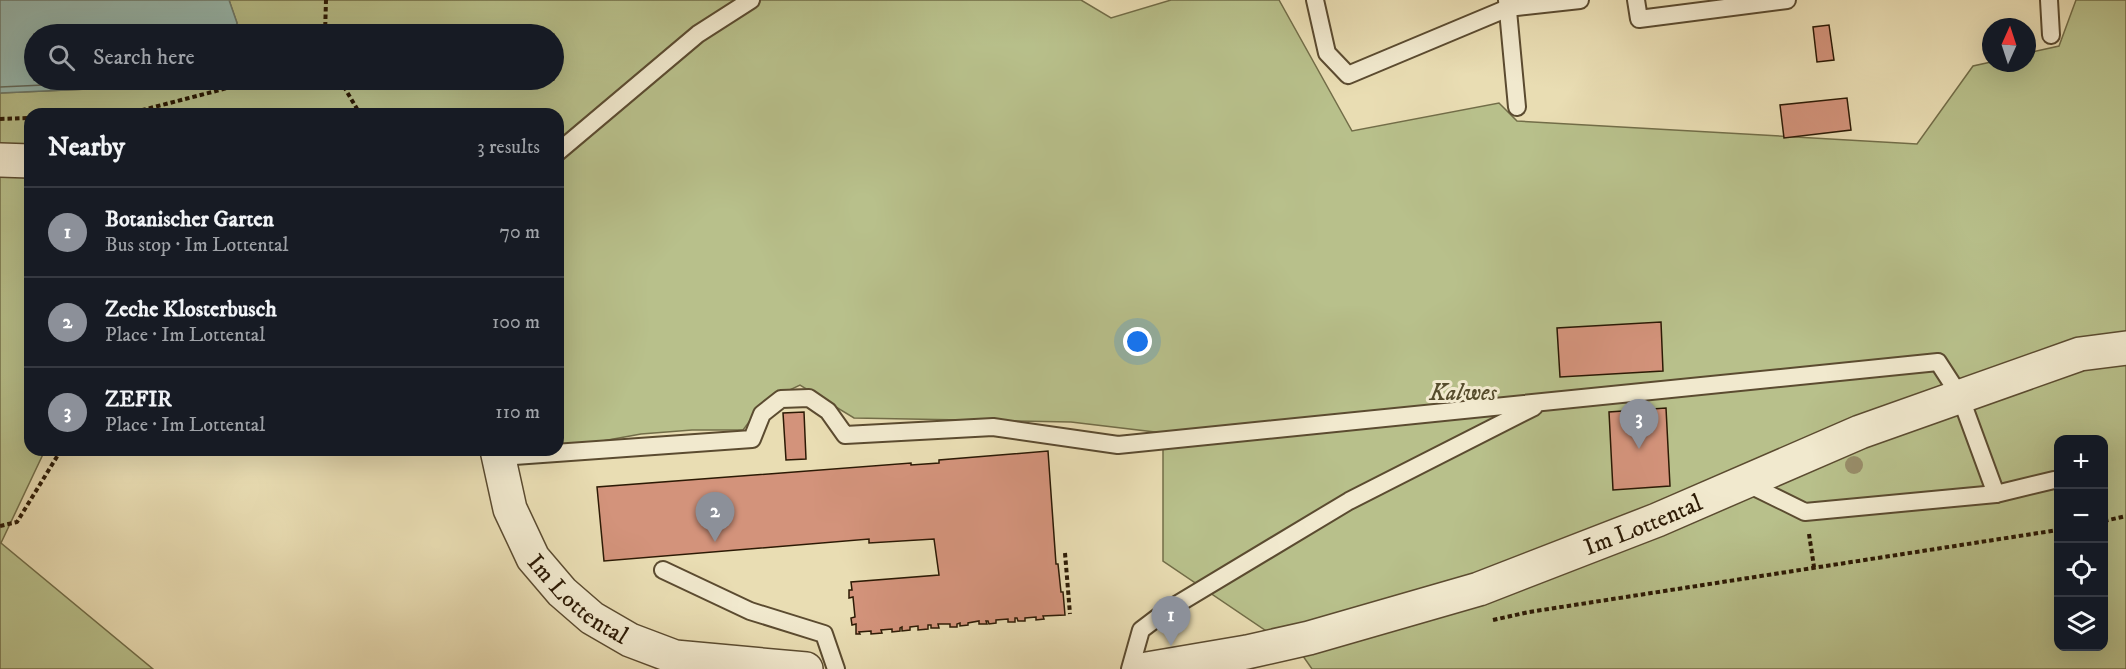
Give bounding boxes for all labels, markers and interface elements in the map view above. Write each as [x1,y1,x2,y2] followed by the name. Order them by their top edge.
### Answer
[1982,18,2036,72] north arrow
[24,24,564,90] search box
[45,41,78,74] icon: search
[93,44,195,71] text: Search here
[48,131,125,164] text: Nearby
[477,135,540,160] text: 3 results
[105,206,274,233] text: Botanischer Garten
[64,220,71,245] text: 1
[499,220,540,245] text: 70 m
[105,233,289,258] text: Bus stop · Im Lottental
[105,296,277,323] text: Zeche Klosterbusch
[63,310,72,335] text: 2
[492,310,540,335] text: 100 m
[105,323,265,348] text: Place · Im Lottental
[1123,327,1152,356] your location
[1428,378,1497,408] park label: Kalwes
[105,386,172,413] text: ZEFIR
[64,400,71,425] text: 3
[495,400,540,425] text: 110 m
[1620,400,1658,449] pin: 3
[105,413,265,438] text: Place · Im Lottental
[2054,435,2108,651] map controls
[2054,435,2108,489] button: +
[1580,488,1708,563] street label: Im Lottental
[2054,489,2108,543] button: −
[696,492,734,542] pin: 2
[2054,543,2108,597] button: locate
[520,548,634,652] street label: Im Lottental
[1152,596,1190,646] pin: 1
[2054,597,2108,651] button: layers

